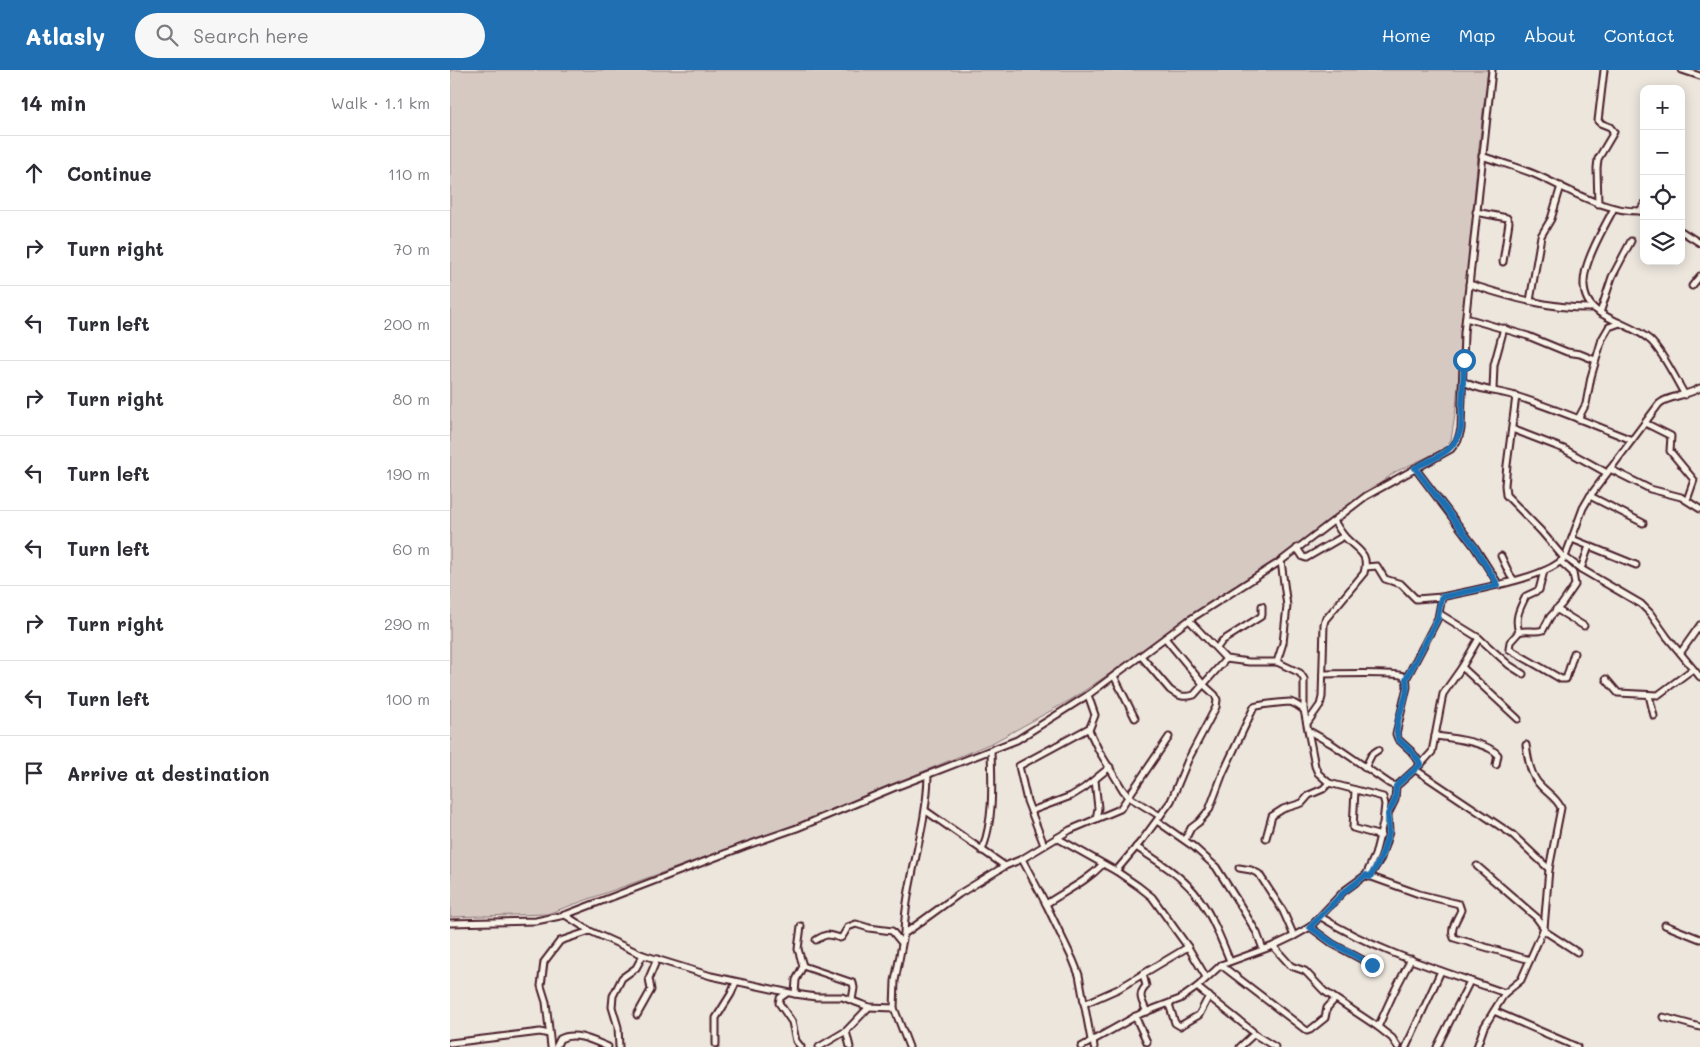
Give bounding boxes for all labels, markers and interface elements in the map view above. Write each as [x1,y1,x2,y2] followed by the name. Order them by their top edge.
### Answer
[135,13,485,58] search box
[25,20,105,51] text: Atlasly
[153,21,181,49] icon: search
[193,23,309,48] text: Search here
[1382,23,1431,47] text: Home
[1459,23,1495,47] text: Map
[1523,23,1576,47] text: About
[1604,23,1675,47] text: Contact
[1640,85,1685,265] map controls
[1640,85,1685,130] button: +
[20,89,86,116] text: 14 min
[331,92,430,113] text: Walk · 1.1 km
[1640,130,1685,175] button: −
[20,159,48,187] icon: ahead
[67,161,152,186] text: Continue
[388,163,430,184] text: 110 m
[1640,175,1685,220] button: locate
[1640,220,1685,265] button: layers
[20,234,48,262] icon: right
[67,236,164,261] text: Turn right
[393,238,430,259] text: 70 m
[20,309,48,337] icon: left
[67,311,150,336] text: Turn left
[383,313,430,334] text: 200 m
[1453,349,1476,372] route start
[20,384,48,412] icon: right
[67,386,164,411] text: Turn right
[393,388,430,409] text: 80 m
[20,459,48,487] icon: left
[67,461,150,486] text: Turn left
[386,463,430,484] text: 190 m
[20,534,48,562] icon: left
[67,536,150,561] text: Turn left
[393,538,430,559] text: 60 m
[20,609,48,637] icon: right
[67,611,164,636] text: Turn right
[384,613,430,634] text: 290 m
[20,684,48,712] icon: left
[67,686,150,711] text: Turn left
[385,688,430,709] text: 100 m
[20,759,48,787] icon: arrive
[67,761,270,786] text: Arrive at destination
[1361,954,1384,977] route end

